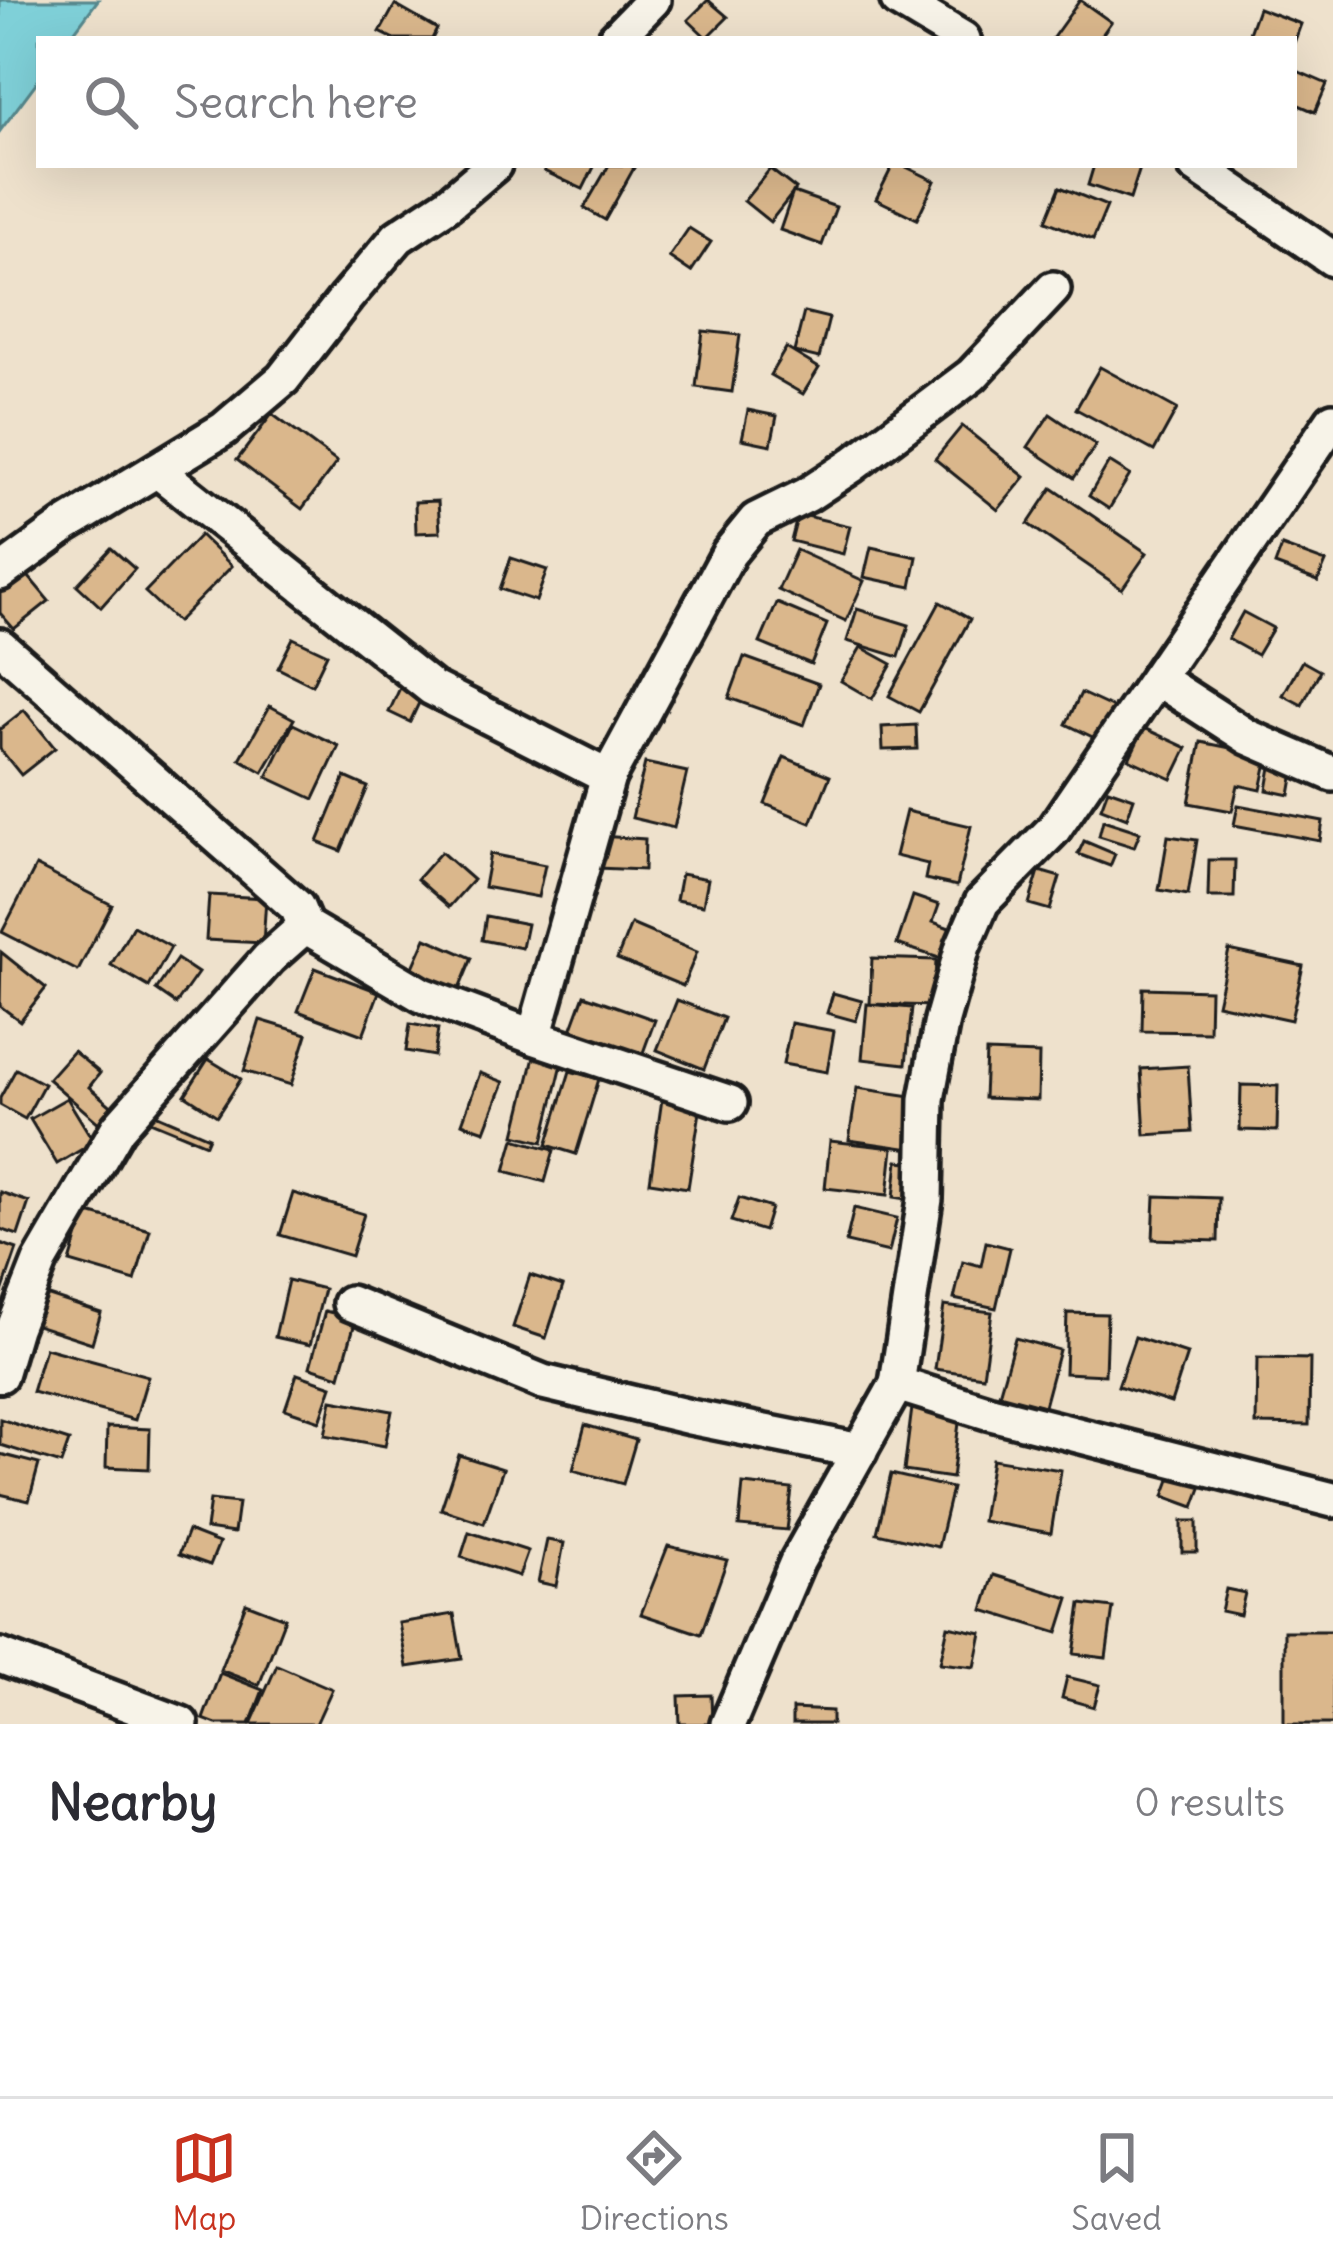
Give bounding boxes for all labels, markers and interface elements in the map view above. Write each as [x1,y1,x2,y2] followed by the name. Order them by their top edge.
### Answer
[36,36,1297,168] search box
[78,69,144,135] icon: search
[174,74,418,130] text: Search here
[48,1770,217,1834] text: Nearby
[1134,1778,1285,1827] text: 0 results
[171,2125,237,2239] tab: Map
[580,2125,729,2239] tab: Directions
[1071,2125,1162,2239] tab: Saved

